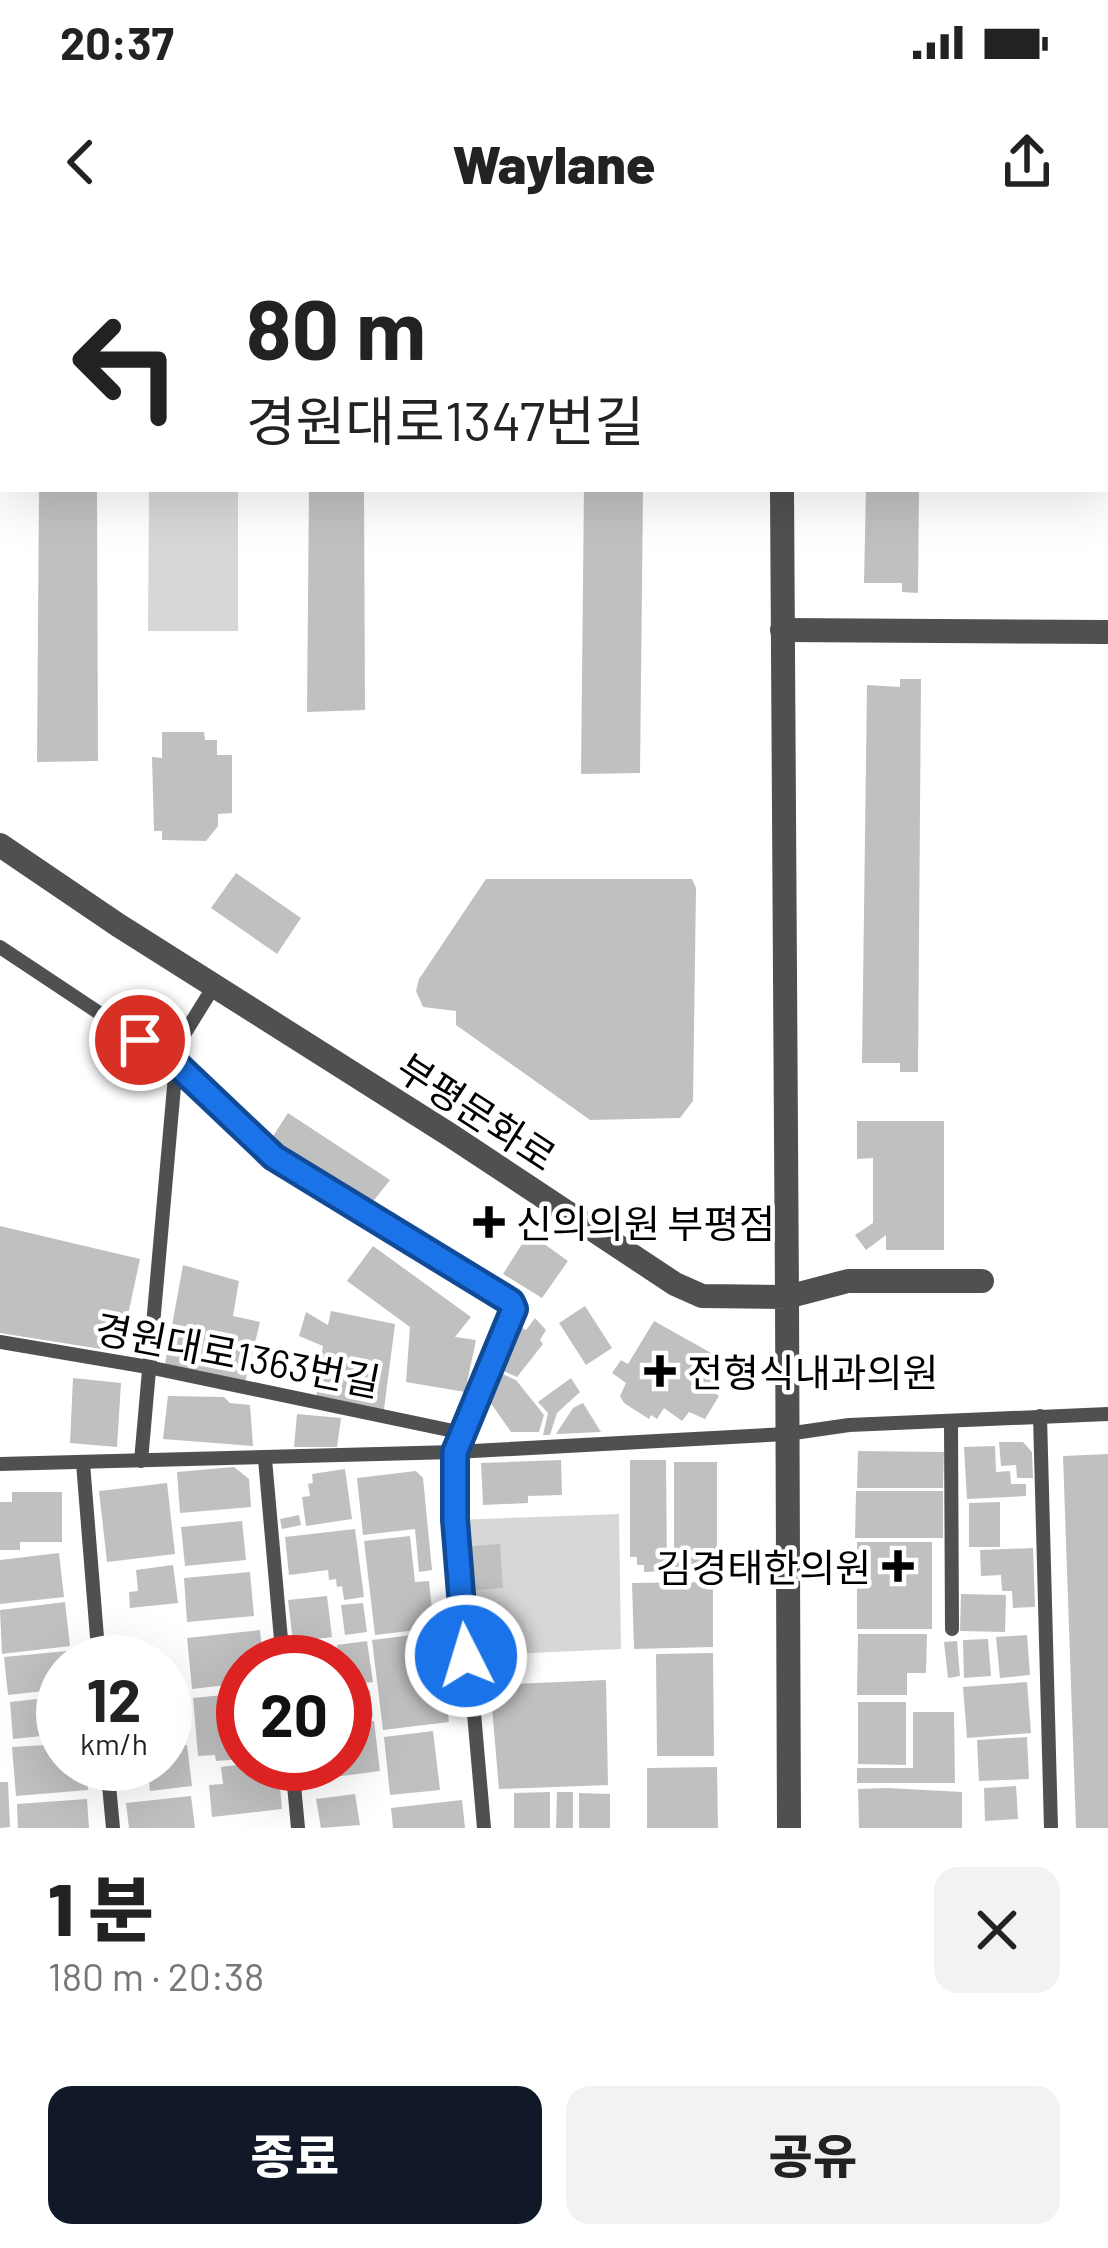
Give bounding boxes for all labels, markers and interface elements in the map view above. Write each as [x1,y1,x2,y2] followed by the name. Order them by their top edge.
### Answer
[60,15,174,69] text: 20:37
[48,129,114,195] icon: back
[994,129,1060,195] icon: share
[453,130,656,195] text: Waylane
[246,276,426,377] text: 80 m
[48,288,204,444] icon: left
[246,387,644,452] text: 경원대로1347번길
[89,989,191,1091] pin
[107,1007,173,1073] icon: arrive
[389,1042,565,1180] street label: 부평문화로
[516,1199,775,1246] place label: 신의의원 부평점
[473,1206,505,1238] marker: 신의의원 부평점
[92,1303,384,1405] street label: 경원대로1363번길
[687,1348,938,1395] place label: 전형식내과의원
[644,1355,676,1387] marker: 전형식내과의원
[656,1543,871,1590] place label: 김경태한의원
[882,1550,914,1582] marker: 김경태한의원
[403,1593,529,1719] position arrow
[216,1635,372,1791] speed limit sign: 20
[87,1662,141,1734] text: 12
[80,1725,148,1761] text: km/h
[48,1864,154,1950] text: 1 분
[934,1867,1060,1993] button: close
[48,1952,264,1999] text: 180 m · 20:38
[48,2086,542,2224] button: 종료
[566,2086,1060,2224] button: 공유

